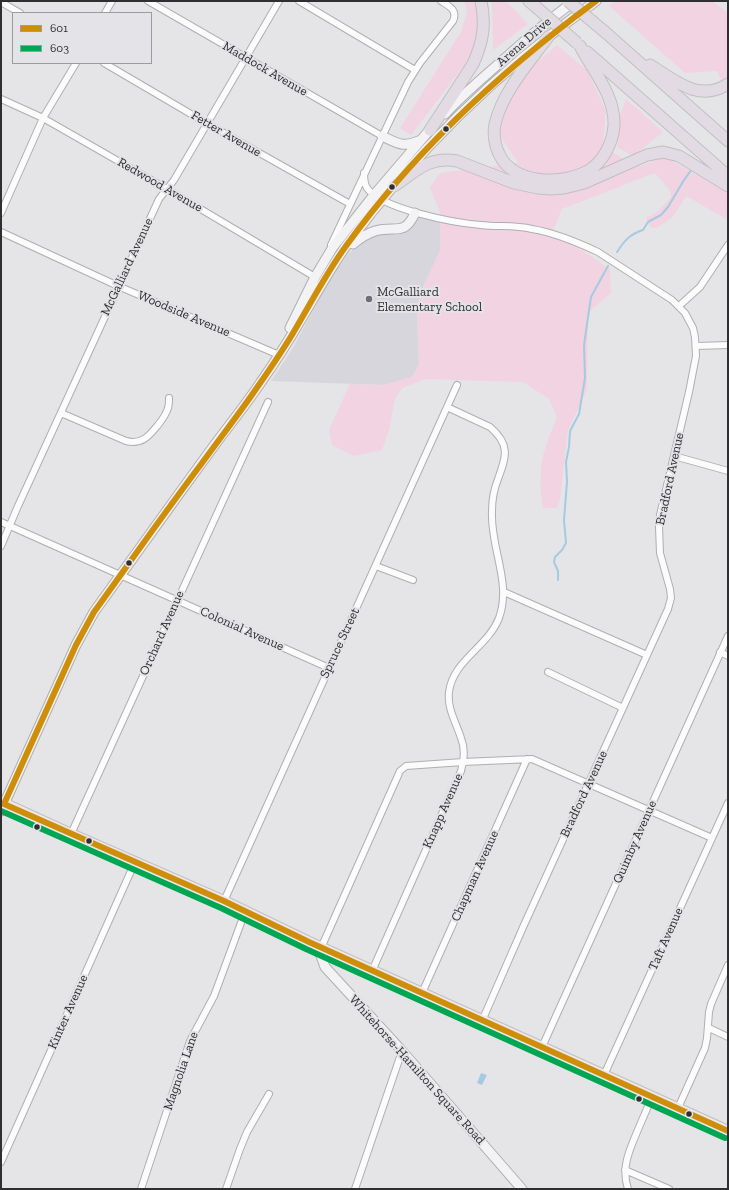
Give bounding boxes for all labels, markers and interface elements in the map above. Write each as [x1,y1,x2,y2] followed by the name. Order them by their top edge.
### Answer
[12,12,152,64] legend
[493,14,555,70] street label: Arena Drive
[50,21,68,35] text: 601
[220,38,310,100] street label: Maddock Avenue
[50,41,69,55] text: 603
[188,108,264,160] street label: Fetter Avenue
[441,124,451,134] unlabelled marker
[115,154,205,216] street label: Redwood Avenue
[387,182,397,192] unlabelled marker
[98,216,156,318] street label: McGalliard Avenue
[377,284,482,315] place label: McGalliard Elementary School
[136,288,232,340] street label: Woodside Avenue
[364,294,374,304] marker: McGalliard Elementary School
[653,431,687,527] street label: Bradford Avenue
[124,558,134,568] unlabelled marker
[136,588,188,678] street label: Orchard Avenue
[198,604,286,654] street label: Colonial Avenue
[317,605,363,681] street label: Spruce Street
[557,748,611,840] street label: Bradford Avenue
[420,771,466,851] street label: Knapp Avenue
[610,798,660,886] street label: Quimby Avenue
[32,822,42,832] unlabelled marker
[448,828,502,924] street label: Chapman Avenue
[84,836,94,846] unlabelled marker
[645,905,687,973] street label: Taft Avenue
[45,972,91,1052] street label: Kinter Avenue
[346,992,488,1148] street label: Whitehorse-Hamilton Square Road
[160,1030,202,1112] street label: Magnolia Lane
[634,1094,644,1104] unlabelled marker
[684,1109,694,1119] unlabelled marker

